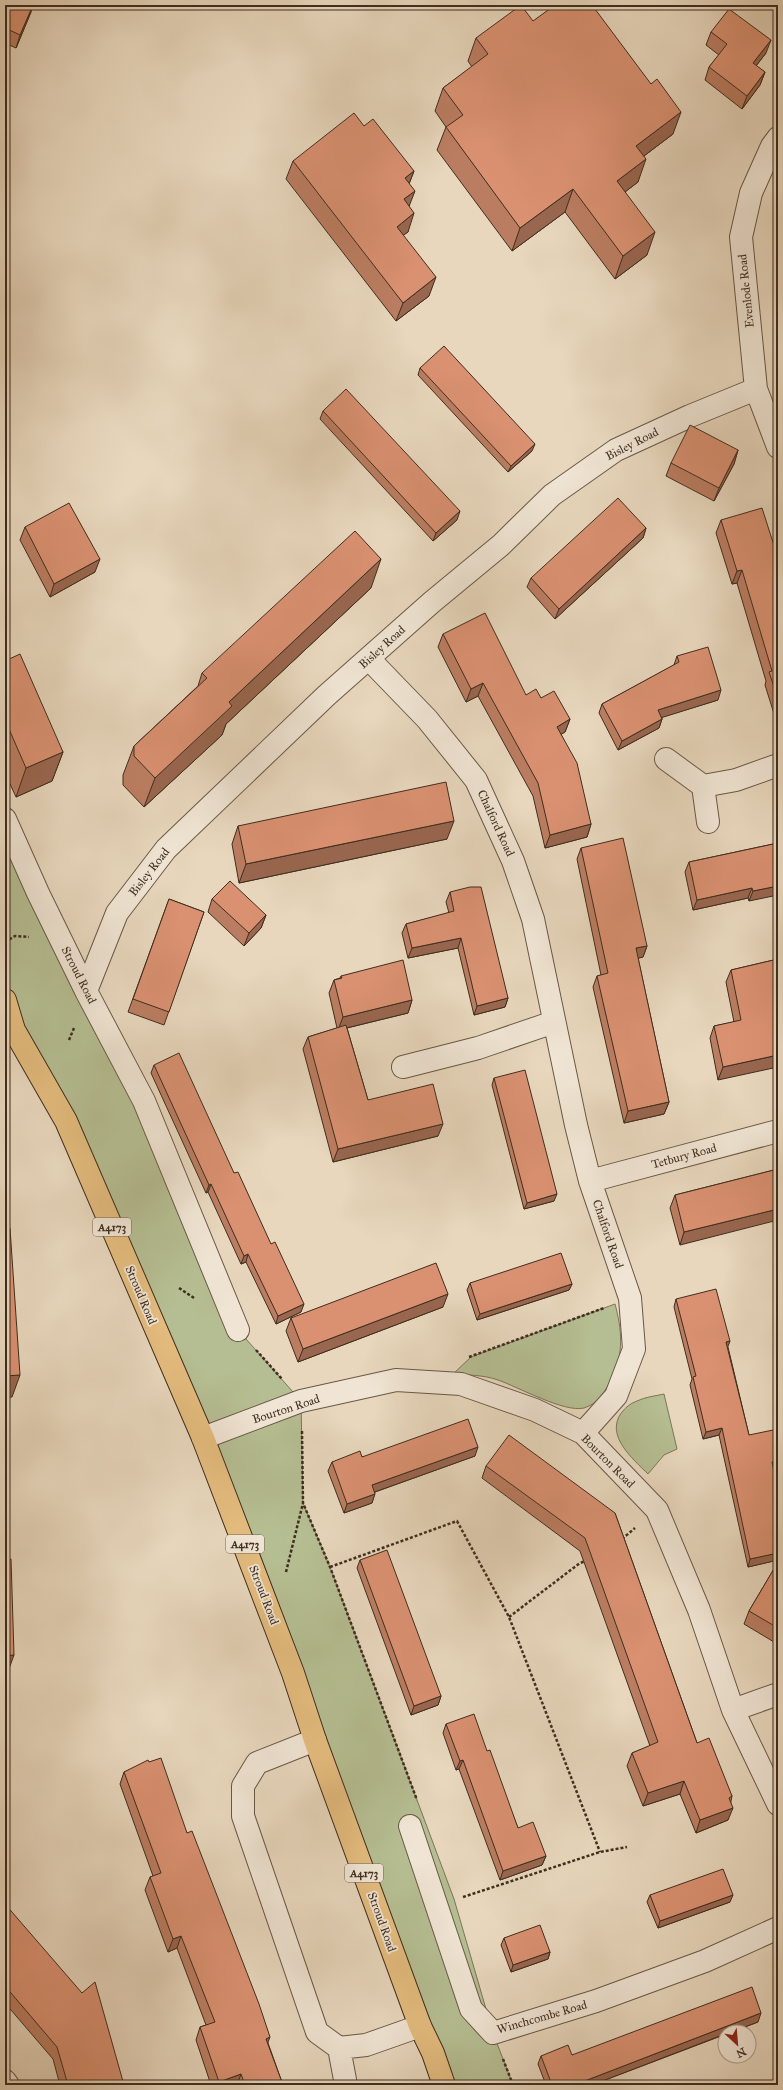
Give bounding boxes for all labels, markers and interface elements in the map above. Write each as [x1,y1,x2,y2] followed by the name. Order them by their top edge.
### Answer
[735,253,757,329] street label: Evenlode Road
[603,425,661,463] street label: Bisley Road
[356,623,408,671] street label: Bisley Road
[474,787,518,859] street label: Chalford Road
[126,845,172,899] street label: Bisley Road
[59,944,99,1006] street label: Stroud Road
[650,1141,718,1171] street label: Tetbury Road
[590,1198,626,1270] street label: Chalford Road
[93,1218,131,1236] road number: A4173
[122,1264,160,1326] street label: Stroud Road
[251,1392,321,1426] street label: Bourton Road
[578,1431,638,1491] street label: Bourton Road
[226,1535,264,1553] road number: A4173
[246,1563,282,1627] street label: Stroud Road
[345,1864,383,1882] road number: A4173
[365,1890,399,1954] street label: Stroud Road
[495,1997,589,2037] street label: Winchcombe Road
[717,2024,757,2064] north arrow
[734,2045,748,2061] text: N

